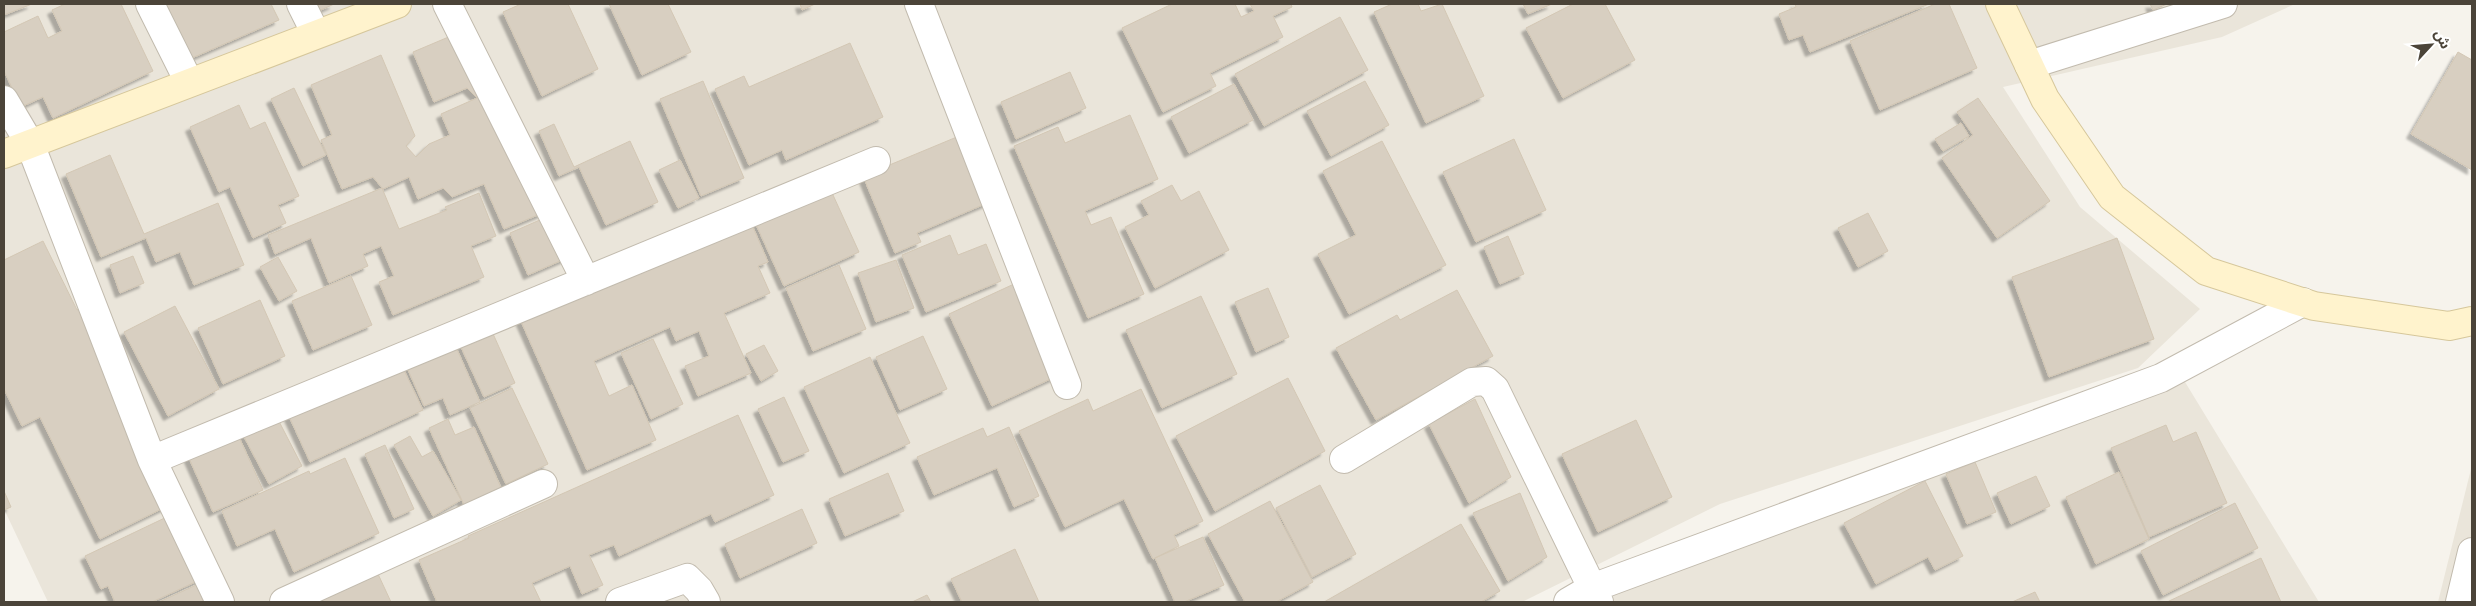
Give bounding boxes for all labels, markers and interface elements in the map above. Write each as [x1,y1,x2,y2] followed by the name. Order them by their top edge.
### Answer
[2406,20,2456,70] north arrow
[2431,27,2454,51] text: ش

